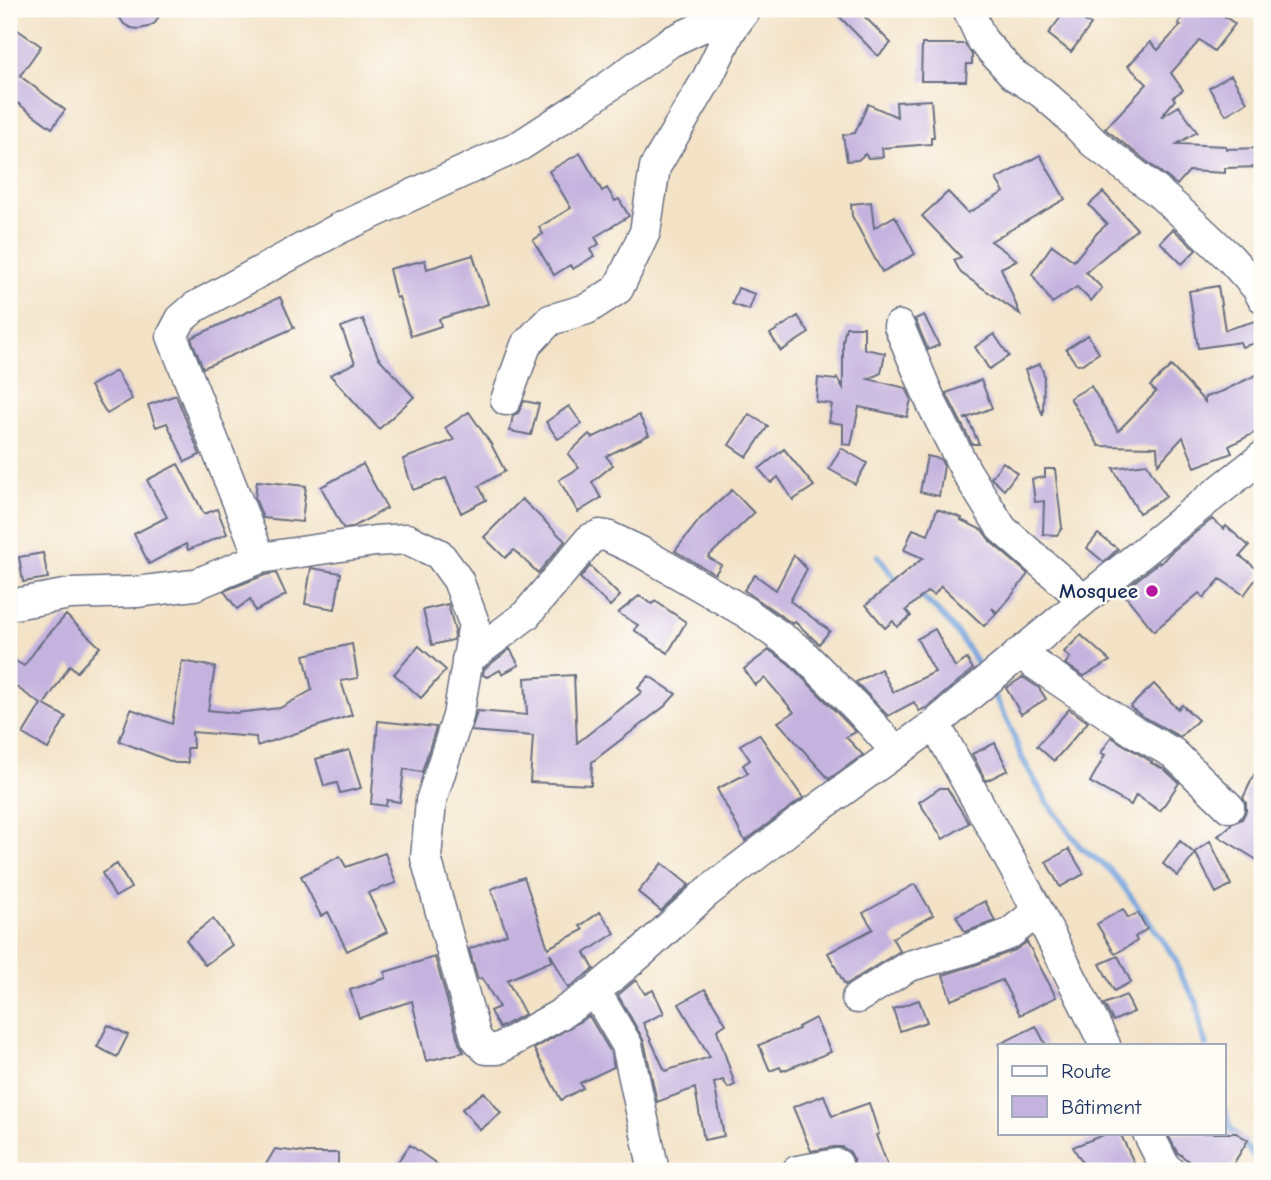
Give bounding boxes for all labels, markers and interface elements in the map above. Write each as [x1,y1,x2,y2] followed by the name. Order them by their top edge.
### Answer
[1059,579,1138,603] place label: Mosquee
[1144,583,1160,599] marker: Mosquee
[998,1044,1226,1134] legend
[1061,1059,1111,1083] text: Route
[1061,1095,1142,1119] text: Bâtiment

